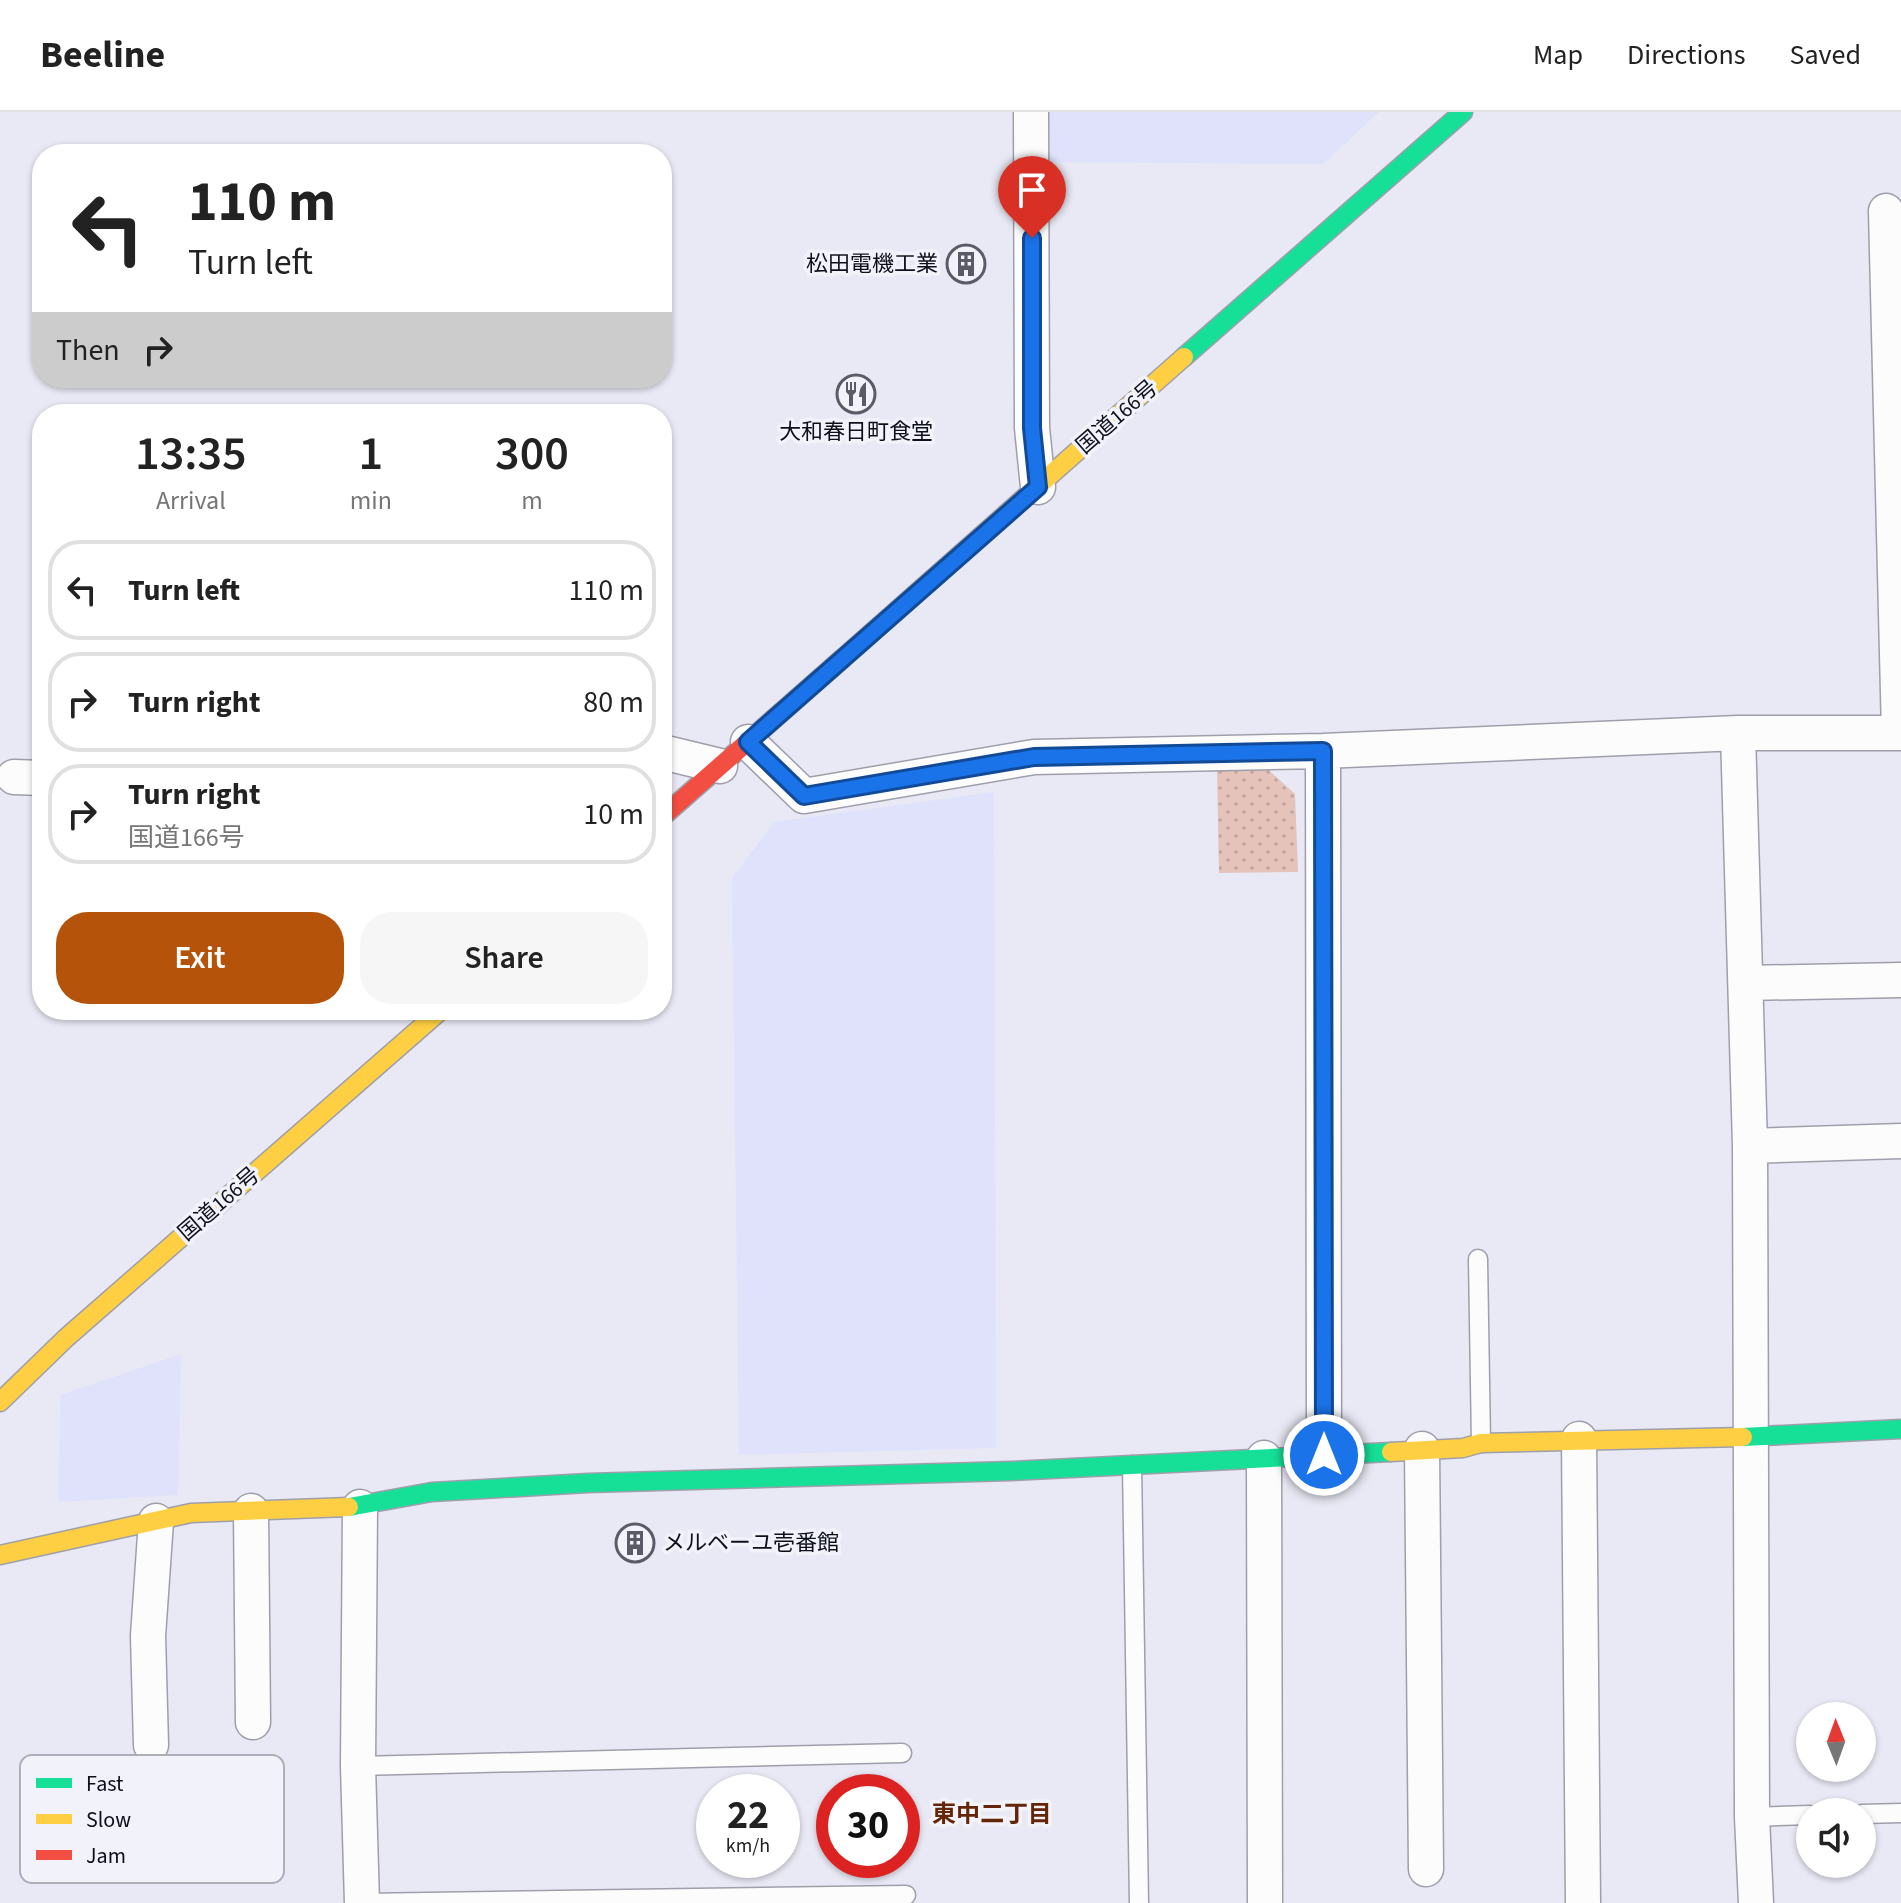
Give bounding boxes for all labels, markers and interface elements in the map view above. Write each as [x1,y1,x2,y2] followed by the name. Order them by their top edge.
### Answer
[40,28,165,82] text: Beeline
[1533,35,1583,75] text: Map
[1627,35,1746,75] text: Directions
[1790,35,1861,75] text: Saved
[998,156,1066,238] pin
[188,163,336,242] text: 110 m
[1010,168,1054,212] icon: arrive
[56,176,160,280] icon: left
[188,237,313,288] text: Turn left
[945,243,987,285] building icon: 松田電機工業
[806,248,938,280] place label: 松田電機工業
[136,328,180,372] icon: right
[56,329,120,372] text: Then
[835,373,877,415] restaurant icon: 大和春日町食堂
[1069,373,1165,461] street label: 国道166号
[779,416,933,448] place label: 大和春日町食堂
[135,420,247,488] text: 13:35
[359,420,383,488] text: 1
[495,420,569,488] text: 300
[156,482,226,519] text: Arrival
[350,482,392,519] text: min
[521,482,543,519] text: m
[60,568,104,612] icon: left
[128,569,240,612] text: Turn left
[568,569,644,612] text: 110 m
[60,680,104,724] icon: right
[128,681,260,724] text: Turn right
[583,681,644,724] text: 80 m
[128,773,260,816] text: Turn right
[60,792,104,836] icon: right
[583,793,644,836] text: 10 m
[128,819,245,856] text: 国道166号
[56,912,344,1004] button: Exit
[360,912,648,1004] button: Share
[171,1160,267,1248] street label: 国道166号
[1282,1413,1366,1497] position arrow
[614,1522,656,1564] building icon: メルベーユ壱番館
[663,1527,839,1559] place label: メルベーユ壱番館
[1796,1702,1876,1782] north arrow
[1796,1702,1876,1878] map controls
[20,1755,284,1883] legend
[86,1768,124,1800] text: Fast
[816,1774,920,1878] speed limit sign: 30
[727,1787,769,1844] text: 22
[932,1797,1052,1832] district label: 東中二丁目
[1796,1798,1876,1878] button: sound
[86,1804,131,1836] text: Slow
[726,1832,770,1860] text: km/h
[86,1840,126,1872] text: Jam

